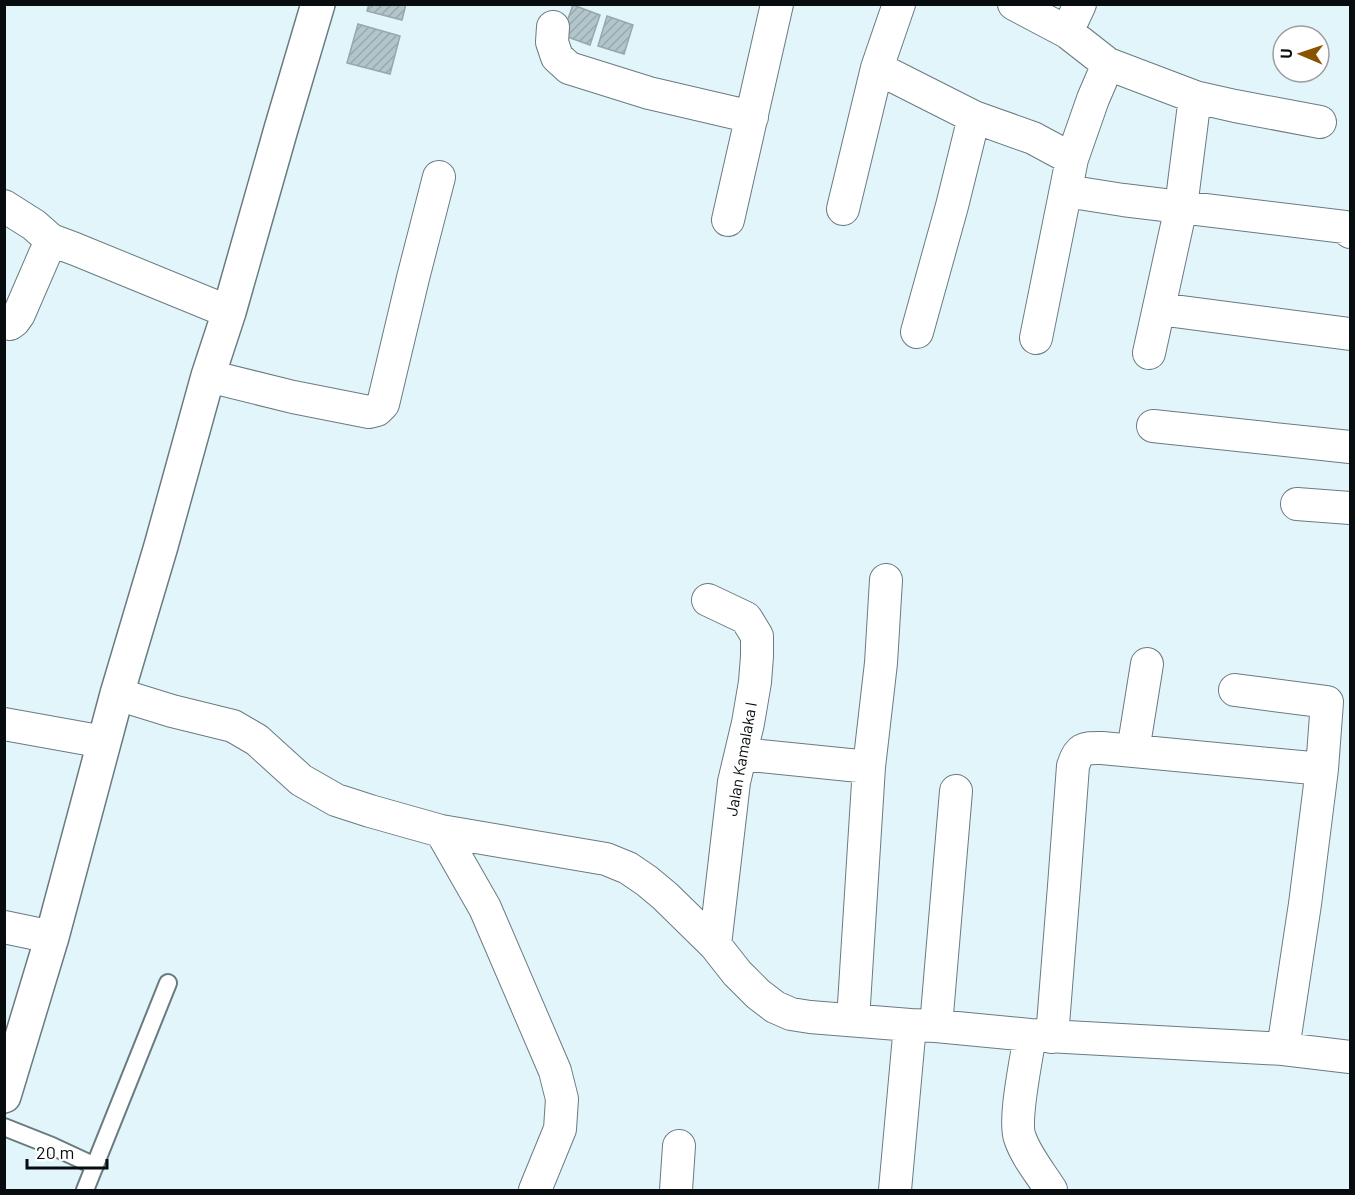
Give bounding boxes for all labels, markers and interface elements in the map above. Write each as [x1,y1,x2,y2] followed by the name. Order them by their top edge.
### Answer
[1271,24,1331,84] north arrow
[1276,48,1295,59] text: U
[721,700,760,818] street label: Jalan Kamalaka I
[27,1132,106,1170] scale bar
[36,1141,74,1163] text: 20 m

